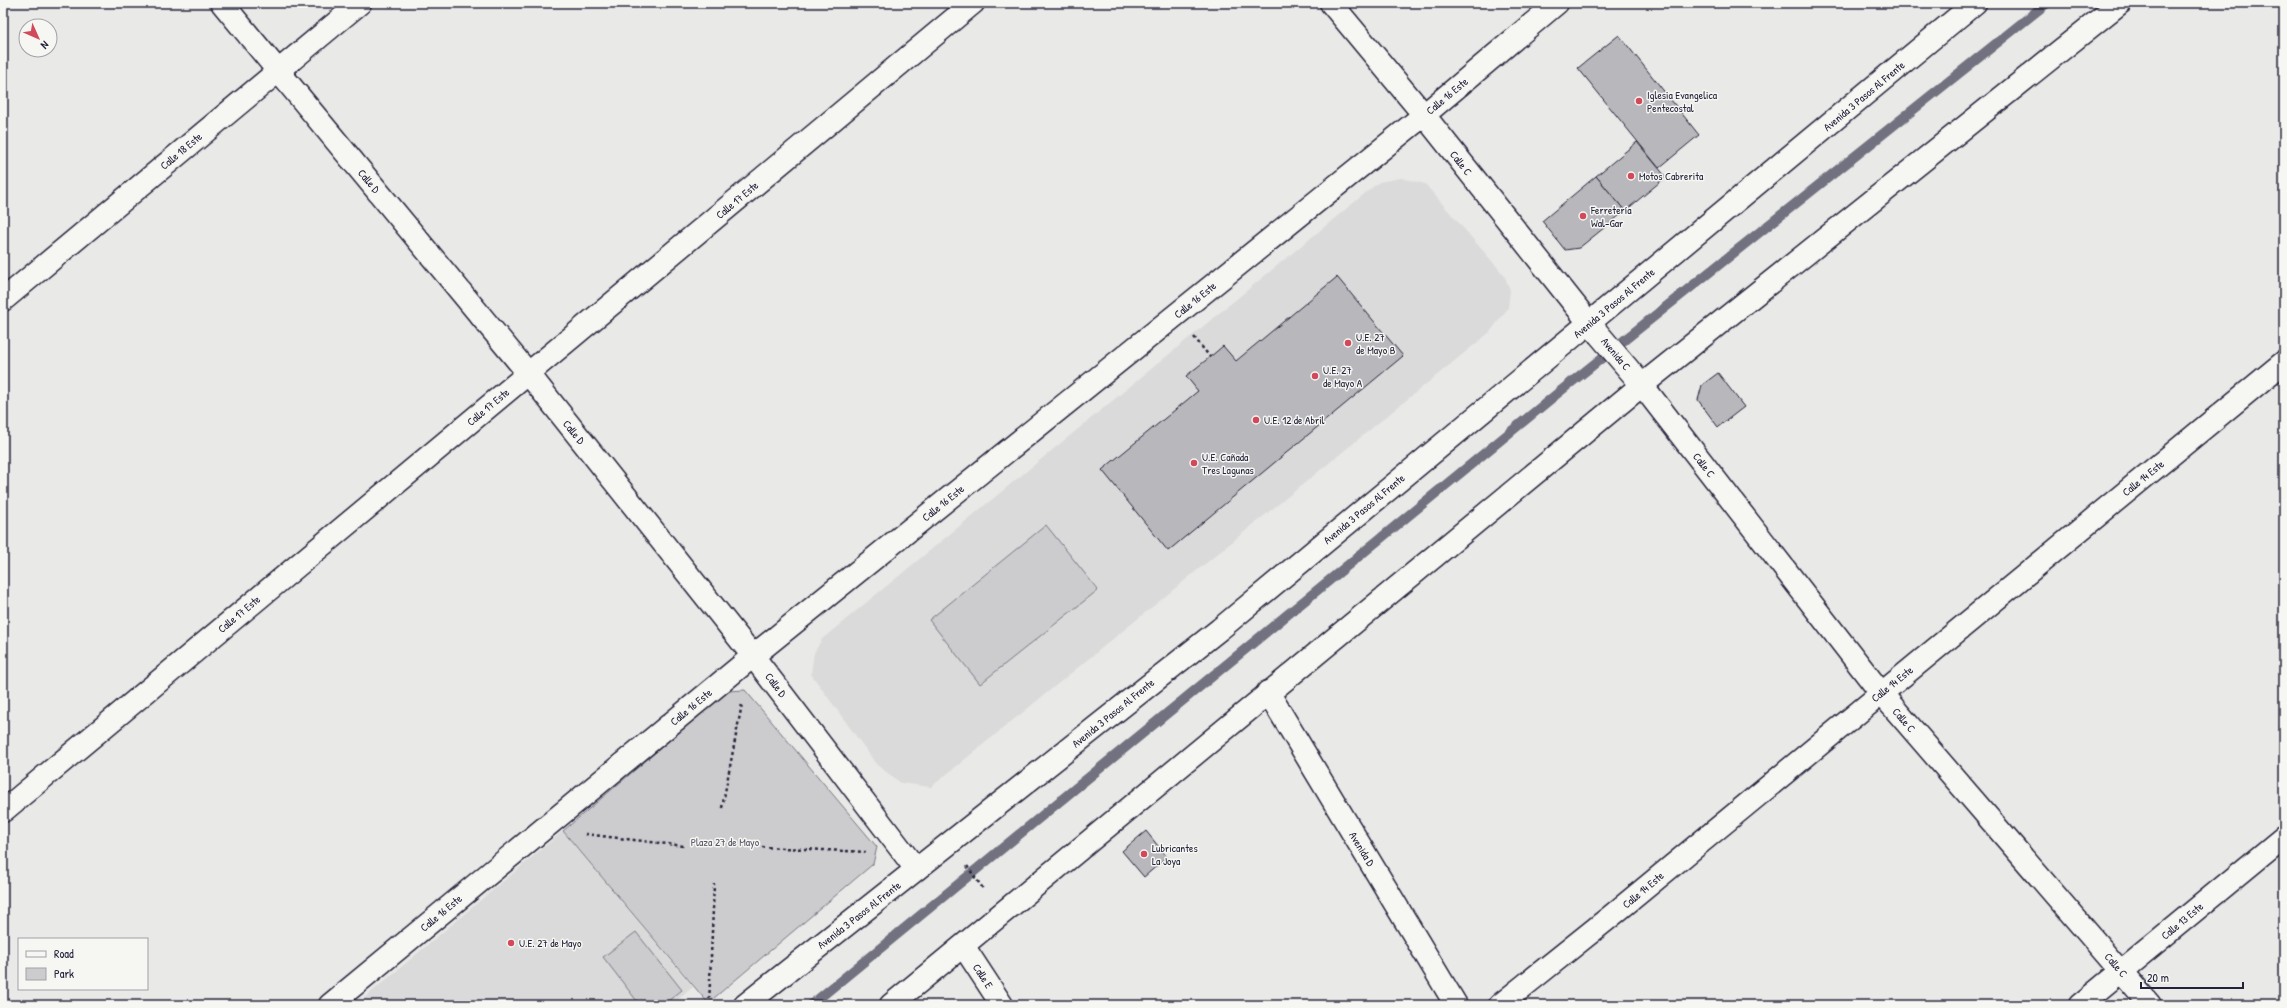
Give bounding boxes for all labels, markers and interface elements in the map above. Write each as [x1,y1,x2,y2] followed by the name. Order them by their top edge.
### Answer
[18,18,58,58] north arrow
[38,38,52,52] text: N
[1820,57,1908,134] street label: Avenida 3 Pasos Al Frente
[1423,74,1471,117] street label: Calle 16 Este
[1647,88,1718,115] place label: Iglesia Evangelica Pentecostal
[1634,96,1644,106] marker: Iglesia Evangelica Pentecostal
[157,129,205,173] street label: Calle 18 Este
[1447,148,1475,178] street label: Calle C
[355,166,384,197] street label: Calle D
[1639,169,1704,183] place label: Motos Cabrerita
[1626,171,1636,181] marker: Motos Cabrerita
[713,178,762,222] street label: Calle 17 Este
[1590,203,1632,230] place label: Ferretería Wal-Gar
[1578,211,1588,221] marker: Ferretería Wal-Gar
[1570,264,1658,341] street label: Avenida 3 Pasos Al Frente
[1171,278,1219,321] street label: Calle 16 Este
[1356,330,1396,357] place label: U.E. 27 de Mayo B
[1598,335,1634,373] street label: Avenida C
[1343,338,1353,348] marker: U.E. 27 de Mayo B
[1323,363,1363,390] place label: U.E. 27 de Mayo A
[1310,371,1320,381] marker: U.E. 27 de Mayo A
[464,385,513,429] street label: Calle 17 Este
[1264,413,1325,427] place label: U.E. 12 de Abril
[1251,415,1261,425] marker: U.E. 12 de Abril
[560,417,588,448] street label: Calle D
[1202,450,1254,477] place label: U.E. Cañada Tres Lagunas
[1690,450,1718,480] street label: Calle C
[2119,456,2167,499] street label: Calle 14 Este
[1189,458,1199,468] marker: U.E. Cañada Tres Lagunas
[1320,470,1408,547] street label: Avenida 3 Pasos Al Frente
[919,481,967,524] street label: Calle 16 Este
[215,592,264,636] street label: Calle 17 Este
[1868,662,1916,705] street label: Calle 14 Este
[762,670,790,701] street label: Calle D
[1069,675,1157,751] street label: Avenida 3 Pasos Al Frente
[667,685,715,728] street label: Calle 16 Este
[1890,705,1918,735] street label: Calle C
[1346,829,1378,870] street label: Avenida D
[691,835,760,849] park label: Plaza 27 de Mayo
[1152,841,1198,868] place label: Lubricantes La Joya
[1139,849,1149,859] marker: Lubricantes La Joya
[1619,868,1667,911] street label: Calle 14 Este
[815,878,904,952] street label: Avenida 3 Pasos Al Frente
[417,891,465,934] street label: Calle 16 Este
[2158,899,2206,943] street label: Calle 13 Este
[519,936,582,950] place label: U.E. 27 de Mayo
[18,938,148,990] legend
[506,938,516,948] marker: U.E. 27 de Mayo
[54,945,74,962] text: Road
[2102,950,2130,980] street label: Calle C
[970,961,996,991] street label: Calle E
[2141,964,2243,990] scale bar
[54,965,74,982] text: Park
[2147,969,2169,986] text: 20 m

